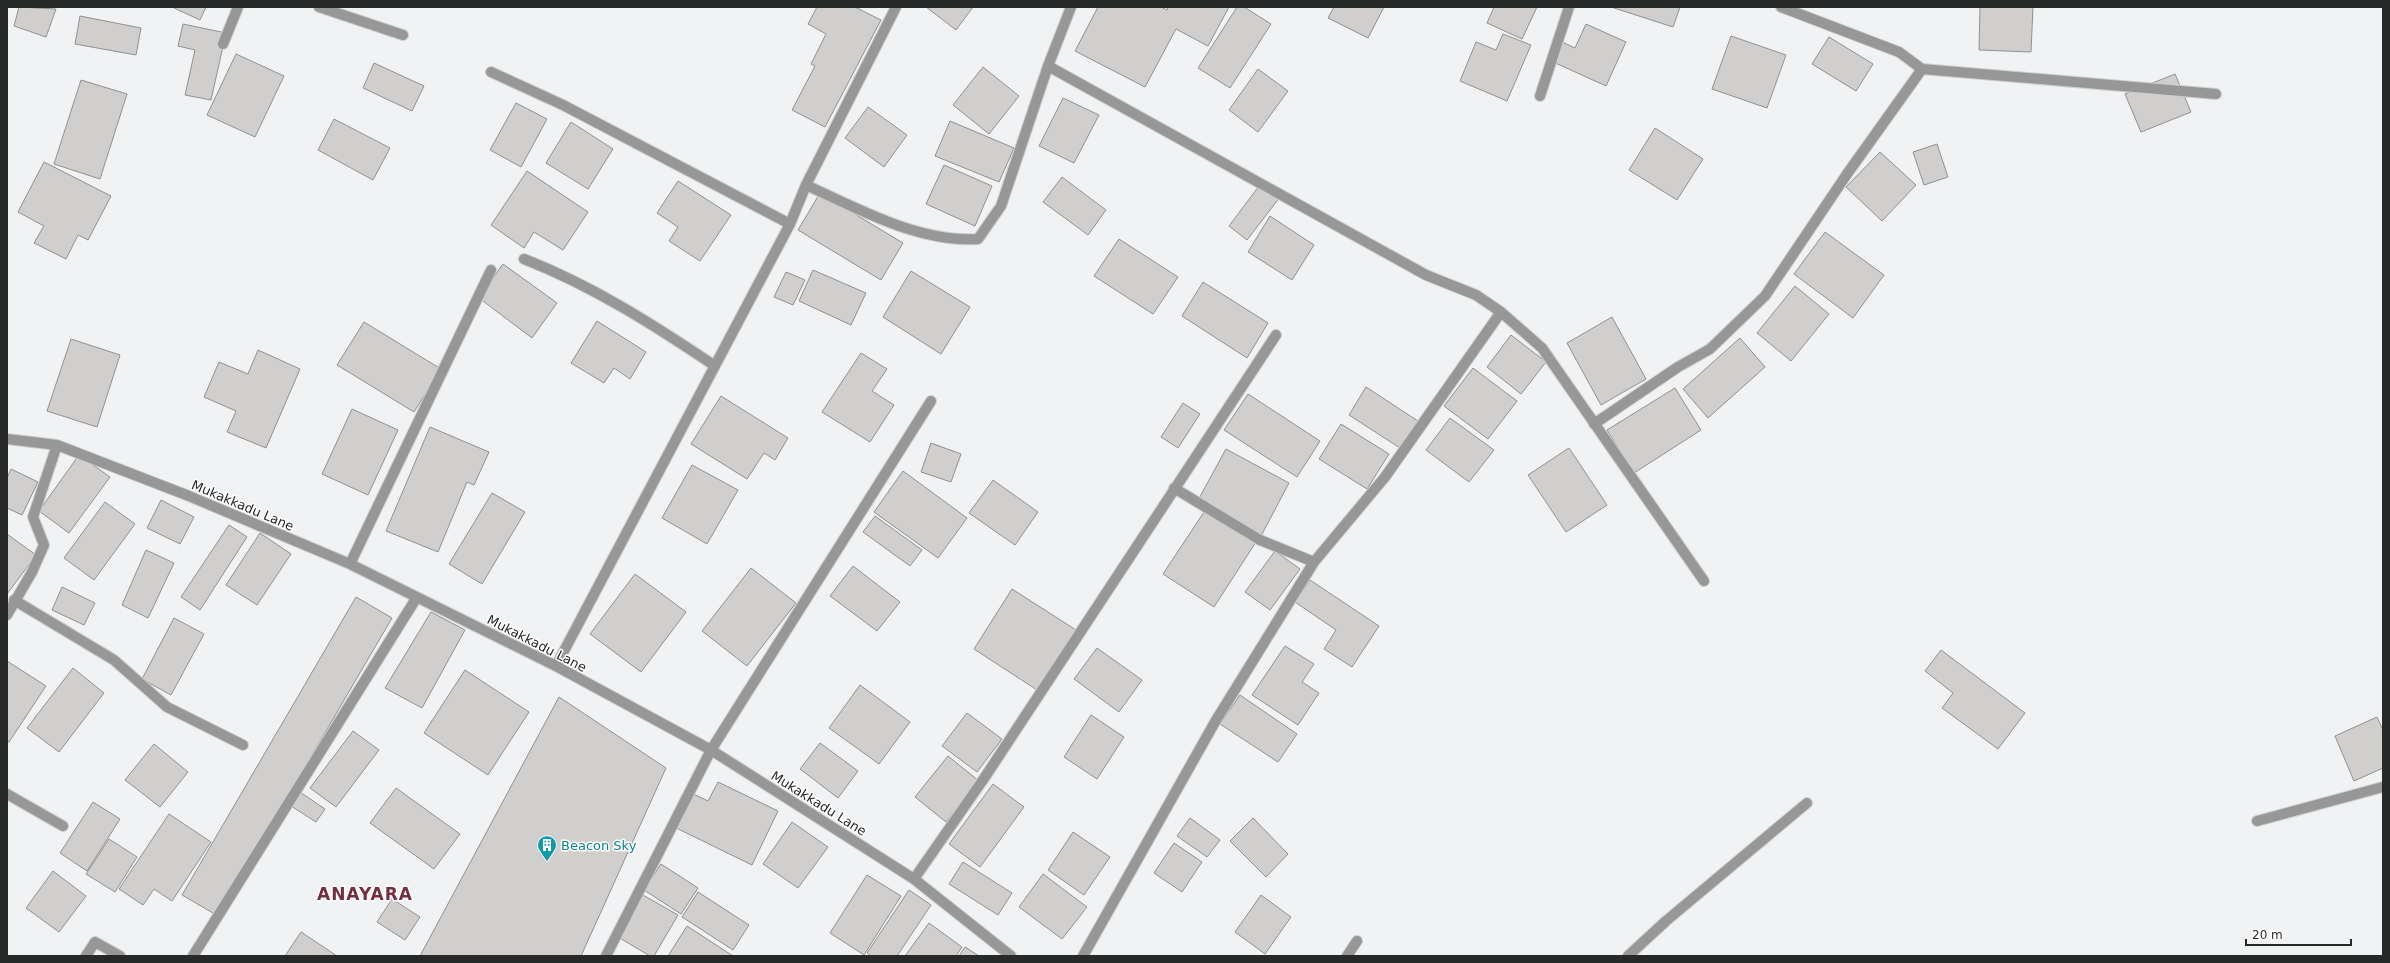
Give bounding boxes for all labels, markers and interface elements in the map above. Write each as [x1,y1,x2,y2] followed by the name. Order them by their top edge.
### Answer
[189,477,296,534] street label: Mukakkadu Lane
[485,612,589,675] street label: Mukakkadu Lane
[768,768,869,839] street label: Mukakkadu Lane
[536,834,558,862] building icon: Beacon Sky
[561,838,637,853] place label: Beacon Sky
[317,884,413,904] district label: ANAYARA
[2246,921,2351,947] scale bar
[2252,928,2283,942] text: 20 m

